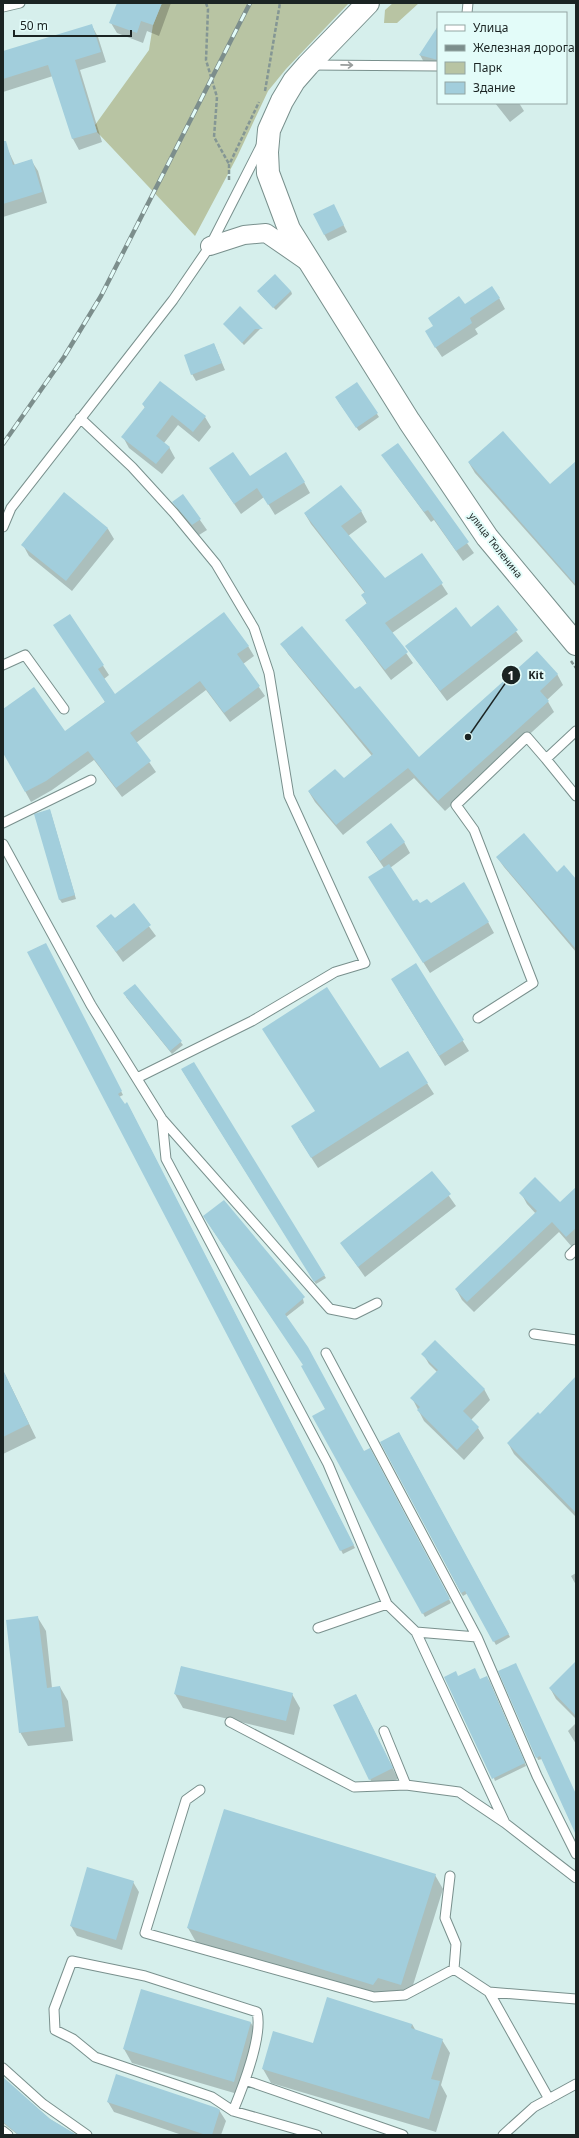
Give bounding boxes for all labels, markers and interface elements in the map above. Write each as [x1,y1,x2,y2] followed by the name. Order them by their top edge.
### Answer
[14,12,131,38] scale bar
[437,12,567,104] legend
[20,17,48,34] text: 50 m
[473,19,508,36] text: Улица
[473,39,575,56] text: Железная дорога
[473,59,503,76] text: Парк
[340,61,353,69] one-way arrow
[473,79,516,96] text: Здание
[466,509,526,581] street label: улица Тюленина
[501,664,552,687] callout: Kit
[508,667,514,684] text: 1
[528,667,544,682] text: Kit

